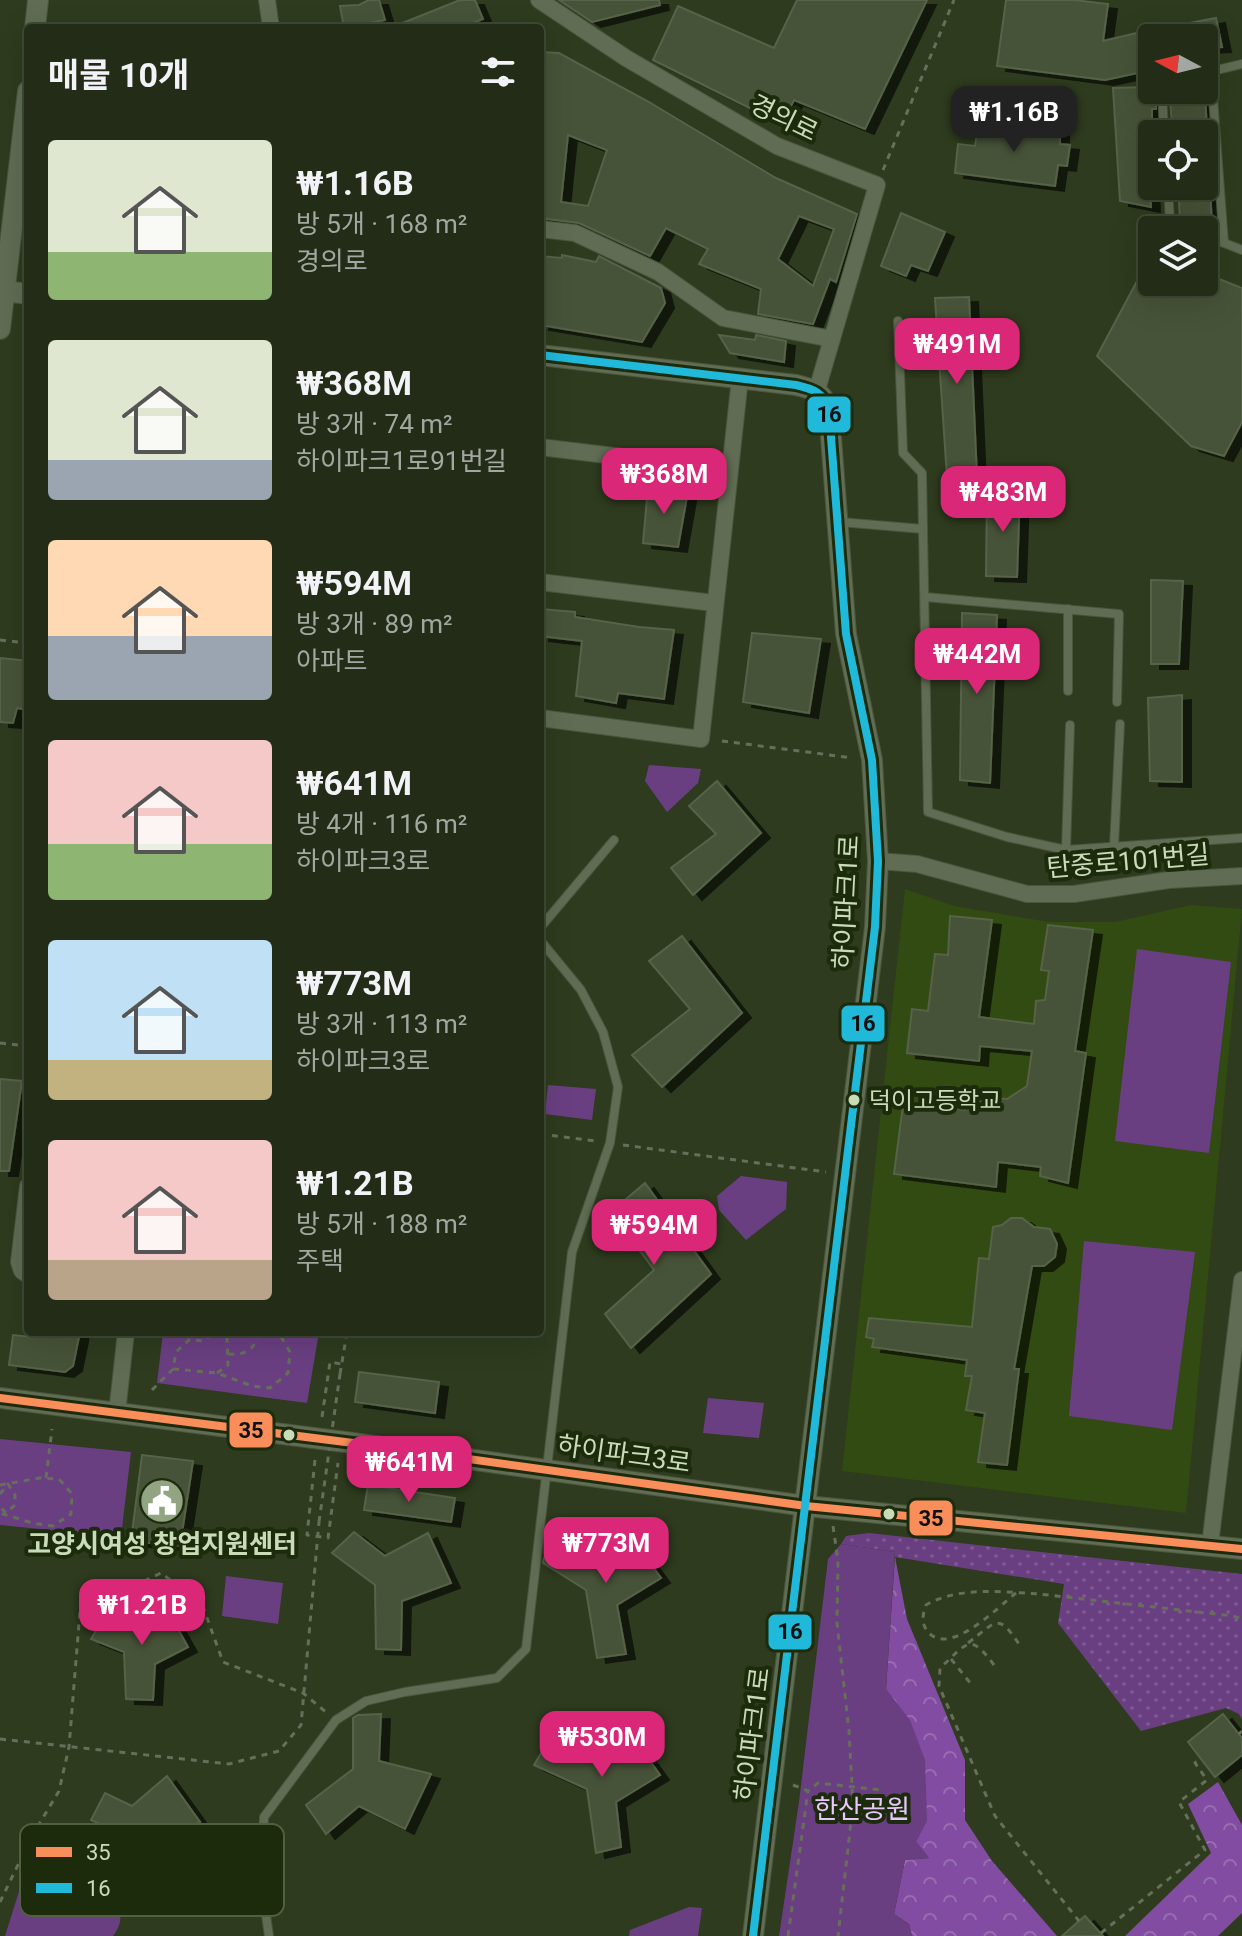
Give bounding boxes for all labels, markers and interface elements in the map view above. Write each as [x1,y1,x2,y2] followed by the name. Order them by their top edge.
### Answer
[1138,24,1218,104] north arrow
[1138,24,1218,296] map controls
[476,50,520,94] icon: filters
[48,55,189,95] text: 매물 10개
[949,86,1079,154] pin: ₩1.16B
[745,89,823,147] street label: 경의로
[969,97,1059,127] text: ₩1.16B
[1138,120,1218,200] button: locate
[296,163,414,203] text: ₩1.16B
[112,172,208,268] icon: home
[296,209,467,239] text: 방 5개 · 168 m²
[1138,216,1218,296] button: layers
[296,246,368,276] text: 경의로
[901,318,1013,386] pin: ₩491M
[913,329,1001,359] text: ₩491M
[296,363,412,403] text: ₩368M
[112,372,208,468] icon: home
[806,395,852,434] line badge: 16
[816,402,842,427] text: 16
[296,409,453,439] text: 방 3개 · 74 m²
[296,446,507,476] text: 하이파크1로91번길
[608,448,720,516] pin: ₩368M
[620,459,708,489] text: ₩368M
[947,466,1059,534] pin: ₩483M
[959,477,1047,507] text: ₩483M
[296,563,412,603] text: ₩594M
[112,572,208,668] icon: home
[296,609,453,639] text: 방 3개 · 89 m²
[921,628,1033,696] pin: ₩442M
[933,639,1021,669] text: ₩442M
[296,646,368,676] text: 아파트
[296,763,412,803] text: ₩641M
[112,772,208,868] icon: home
[296,809,467,839] text: 방 4개 · 116 m²
[828,834,864,970] street label: 하이파크1로
[1045,839,1211,883] street label: 탄중로101번길
[296,846,430,876] text: 하이파크3로
[296,963,412,1003] text: ₩773M
[112,972,208,1068] icon: home
[840,1004,886,1043] line badge: 16
[296,1009,467,1039] text: 방 3개 · 113 m²
[850,1011,876,1036] text: 16
[296,1046,430,1076] text: 하이파크3로
[869,1087,1001,1115] place label: 덕이고등학교
[846,1092,862,1108] marker: 덕이고등학교
[296,1163,414,1203] text: ₩1.21B
[112,1172,208,1268] icon: home
[598,1199,710,1267] pin: ₩594M
[296,1209,467,1239] text: 방 5개 · 188 m²
[610,1210,698,1240] text: ₩594M
[296,1246,344,1276] text: 주택
[228,1411,274,1449] line badge: 35
[238,1418,264,1443] text: 35
[281,1427,297,1443] unlabelled marker
[555,1430,693,1478] street label: 하이파크3로
[353,1436,465,1504] pin: ₩641M
[365,1447,453,1477] text: ₩641M
[138,1477,186,1525] public building icon: 고양시여성 창업지원센터
[908,1499,954,1537] line badge: 35
[881,1506,897,1522] unlabelled marker
[918,1506,944,1531] text: 35
[550,1517,662,1585] pin: ₩773M
[562,1528,650,1558] text: ₩773M
[27,1529,297,1559] place label: 고양시여성 창업지원센터
[77,1579,207,1647] pin: ₩1.21B
[97,1590,187,1620] text: ₩1.21B
[767,1613,813,1651] line badge: 16
[777,1619,803,1644] text: 16
[729,1666,775,1802] street label: 하이파크1로
[546,1711,658,1779] pin: ₩530M
[558,1722,646,1752] text: ₩530M
[814,1794,910,1824] park label: 한산공원
[20,1824,284,1916] legend
[86,1840,111,1865] text: 35
[86,1876,111,1901] text: 16

